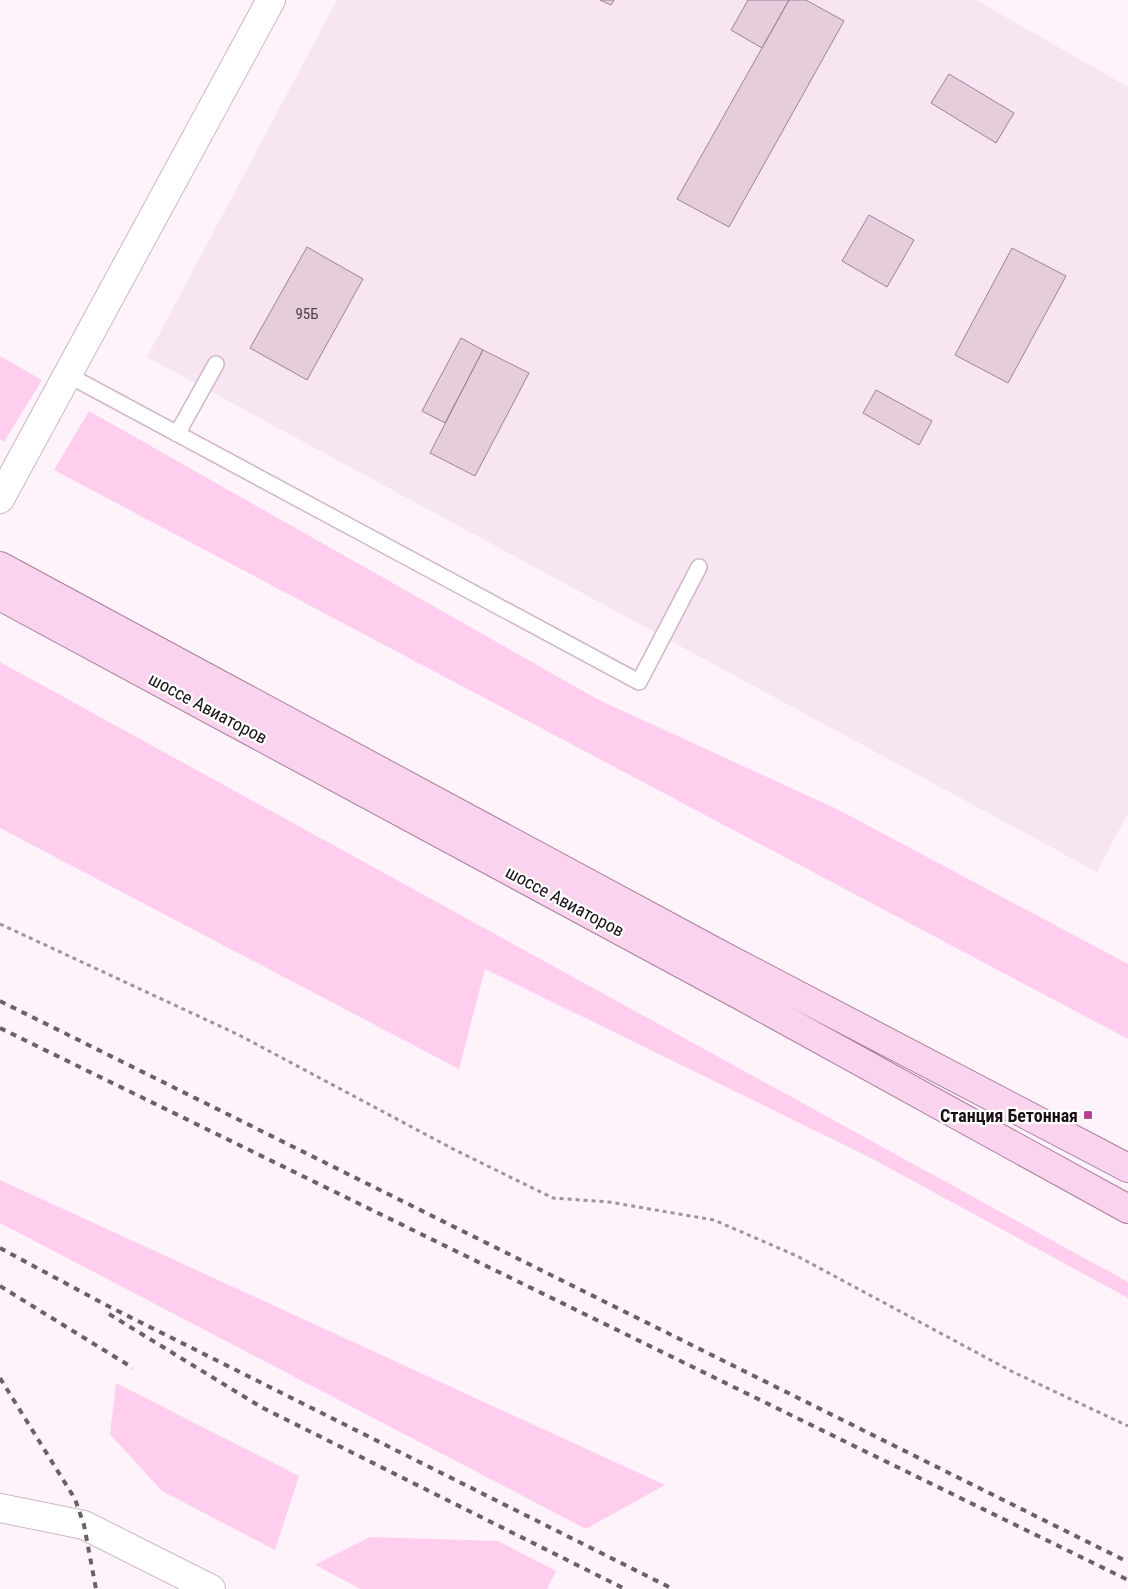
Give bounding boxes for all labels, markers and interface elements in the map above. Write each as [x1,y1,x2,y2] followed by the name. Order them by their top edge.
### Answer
[295,305,319,323] house number: 95Б
[145,668,271,748] street label: шоссе Авиаторов
[502,861,628,941] street label: шоссе Авиаторов
[940,1105,1078,1126] place label: Станция Бетонная
[1082,1109,1094,1121] marker: Станция Бетонная

